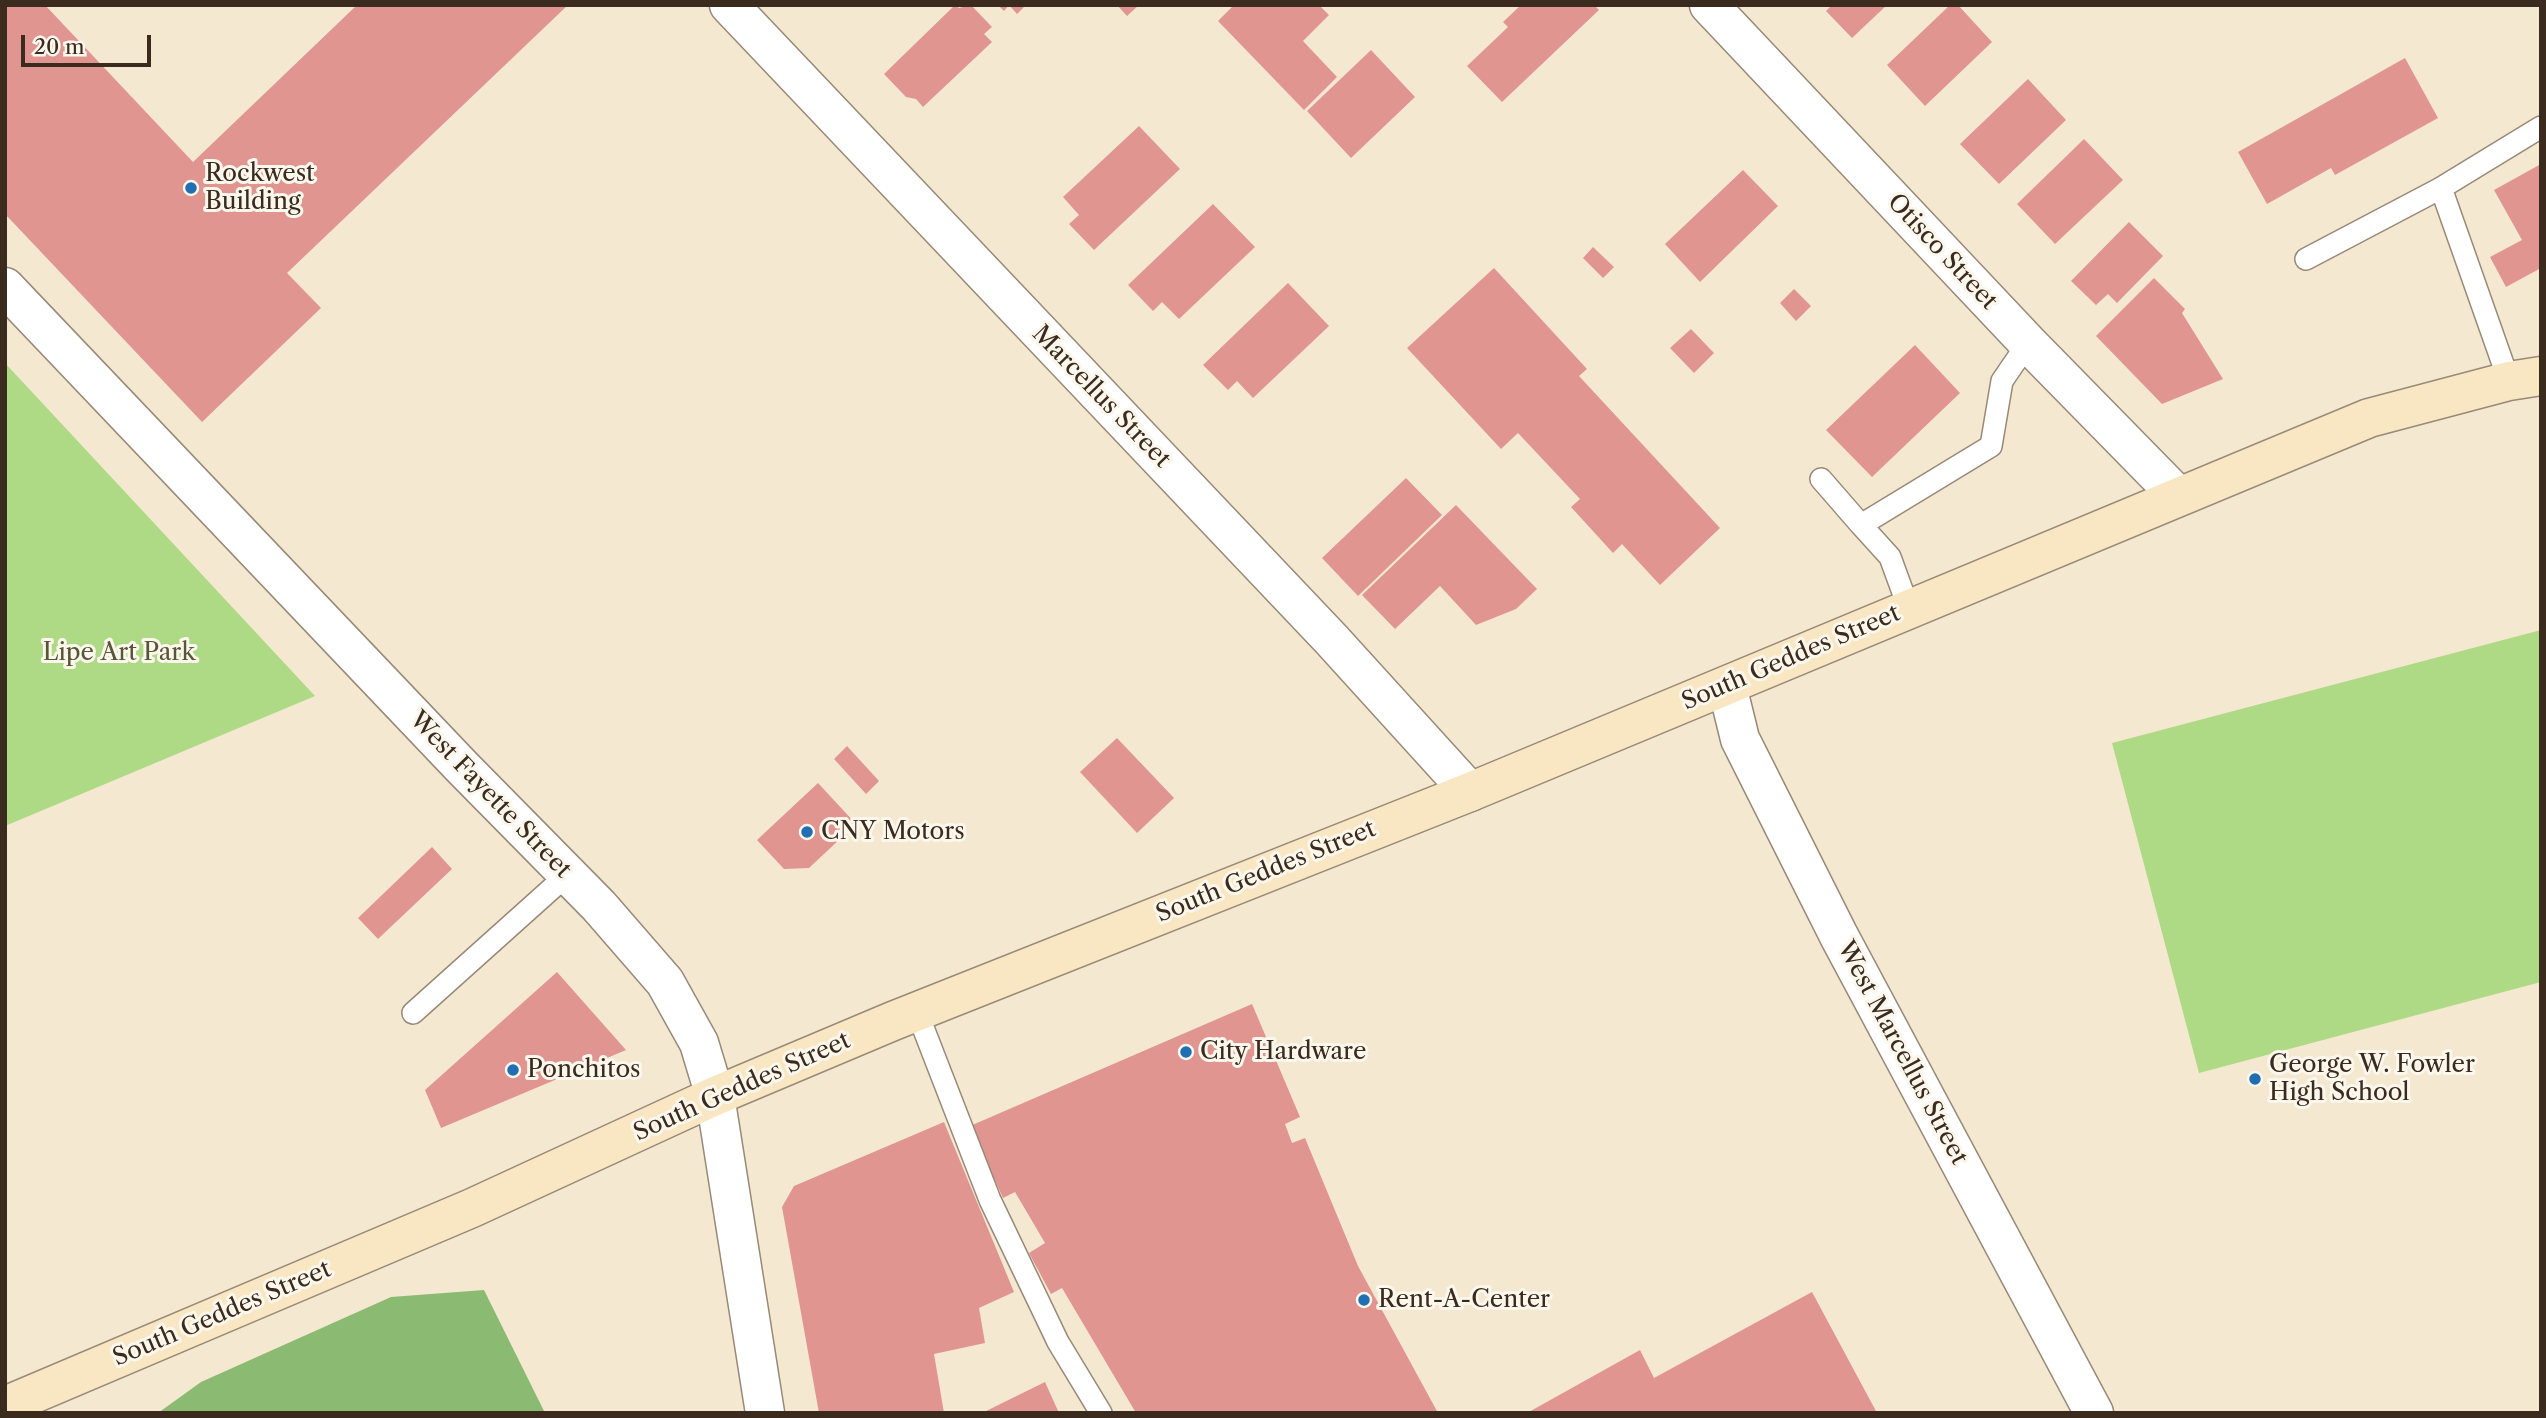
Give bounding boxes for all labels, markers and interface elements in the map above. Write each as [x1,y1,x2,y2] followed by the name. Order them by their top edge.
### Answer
[24,21,154,65] scale bar
[34,34,85,59] text: 20 m
[205,160,314,216] place label: Rockwest Building
[183,180,199,196] marker: Rockwest Building
[1881,188,2003,316] street label: Otisco Street
[1026,320,1176,474] street label: Marcellus Street
[1678,599,1904,717] street label: South Geddes Street
[43,639,195,667] park label: Lipe Art Park
[403,706,577,884] street label: West Fayette Street
[1152,815,1380,929] street label: South Geddes Street
[821,818,965,846] place label: CNY Motors
[799,824,815,840] marker: CNY Motors
[1831,936,1973,1170] street label: West Marcellus Street
[629,1026,855,1148] street label: South Geddes Street
[1200,1038,1366,1066] place label: City Hardware
[1178,1044,1194,1060] marker: City Hardware
[2269,1051,2475,1107] place label: George W. Fowler High School
[527,1056,641,1084] place label: Ponchitos
[505,1062,521,1078] marker: Ponchitos
[2247,1071,2263,1087] marker: George W. Fowler High School
[109,1255,335,1373] street label: South Geddes Street
[1378,1286,1550,1314] place label: Rent-A-Center
[1356,1292,1372,1308] marker: Rent-A-Center

